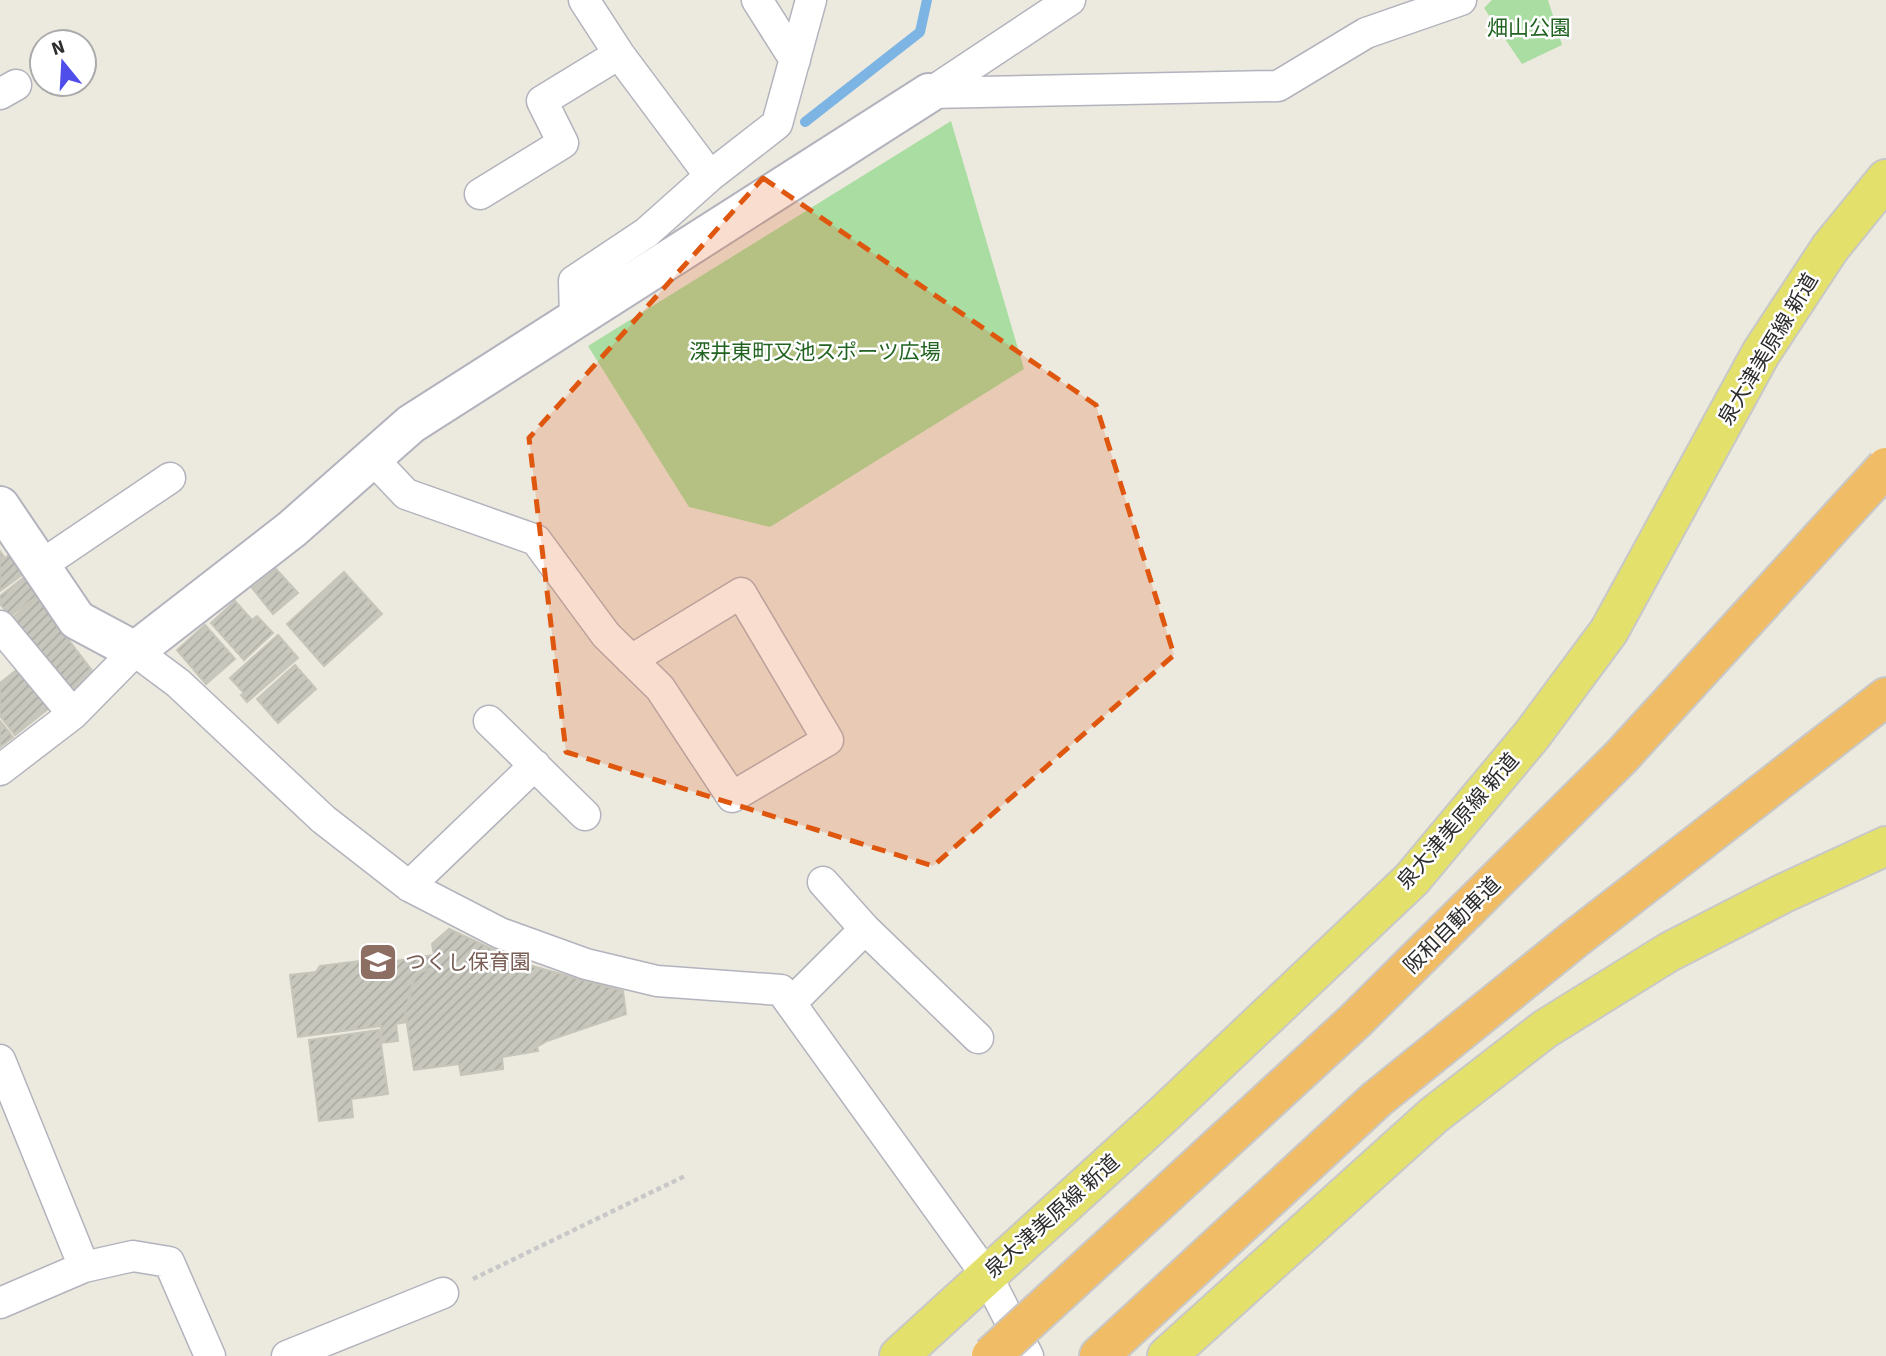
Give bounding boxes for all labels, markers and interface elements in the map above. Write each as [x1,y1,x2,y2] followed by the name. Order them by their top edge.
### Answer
[1487,13,1571,43] park label: 畑山公園
[28,28,98,98] north arrow
[48,33,68,63] text: N
[1711,267,1825,431] street label: 泉大津美原線 新道
[689,337,941,367] park label: 深井東町又池スポーツ広場
[1390,746,1526,896] street label: 泉大津美原線 新道
[1397,870,1507,980] street label: 阪和自動車道
[357,941,399,983] school or university icon: つくし保育園
[405,947,531,977] place label: つくし保育園
[978,1147,1126,1285] street label: 泉大津美原線 新道

